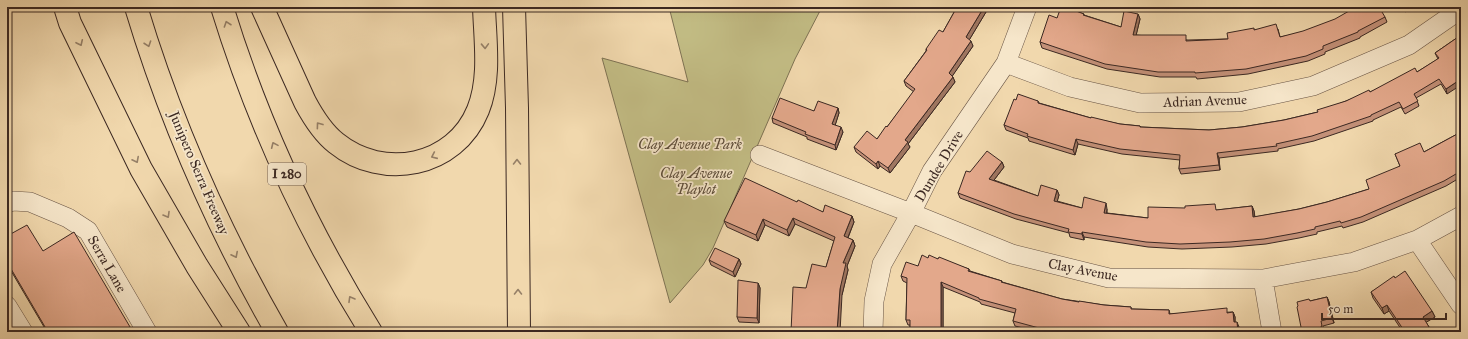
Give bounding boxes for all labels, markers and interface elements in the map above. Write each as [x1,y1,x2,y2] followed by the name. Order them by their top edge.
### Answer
[223,20,232,27] one-way arrow
[75,39,83,46] one-way arrow
[144,41,152,48] one-way arrow
[481,43,489,49] one-way arrow
[1162,91,1247,111] street label: Adrian Avenue
[164,107,233,238] street label: Junipero Serra Freeway
[316,122,324,129] one-way arrow
[911,127,967,205] street label: Dundee Drive
[638,136,743,153] park label: Clay Avenue Park
[271,141,279,149] one-way arrow
[431,151,439,159] one-way arrow
[131,156,139,163] one-way arrow
[513,159,522,165] one-way arrow
[268,163,306,185] road number: I 280
[660,165,733,198] park label: Clay Avenue Playlot
[162,211,169,218] one-way arrow
[84,232,130,296] street label: Serra Lane
[231,250,238,258] one-way arrow
[1047,255,1119,285] street label: Clay Avenue
[514,289,522,295] one-way arrow
[348,295,355,303] one-way arrow
[1322,295,1446,321] scale bar
[1328,302,1353,316] text: 50 m

